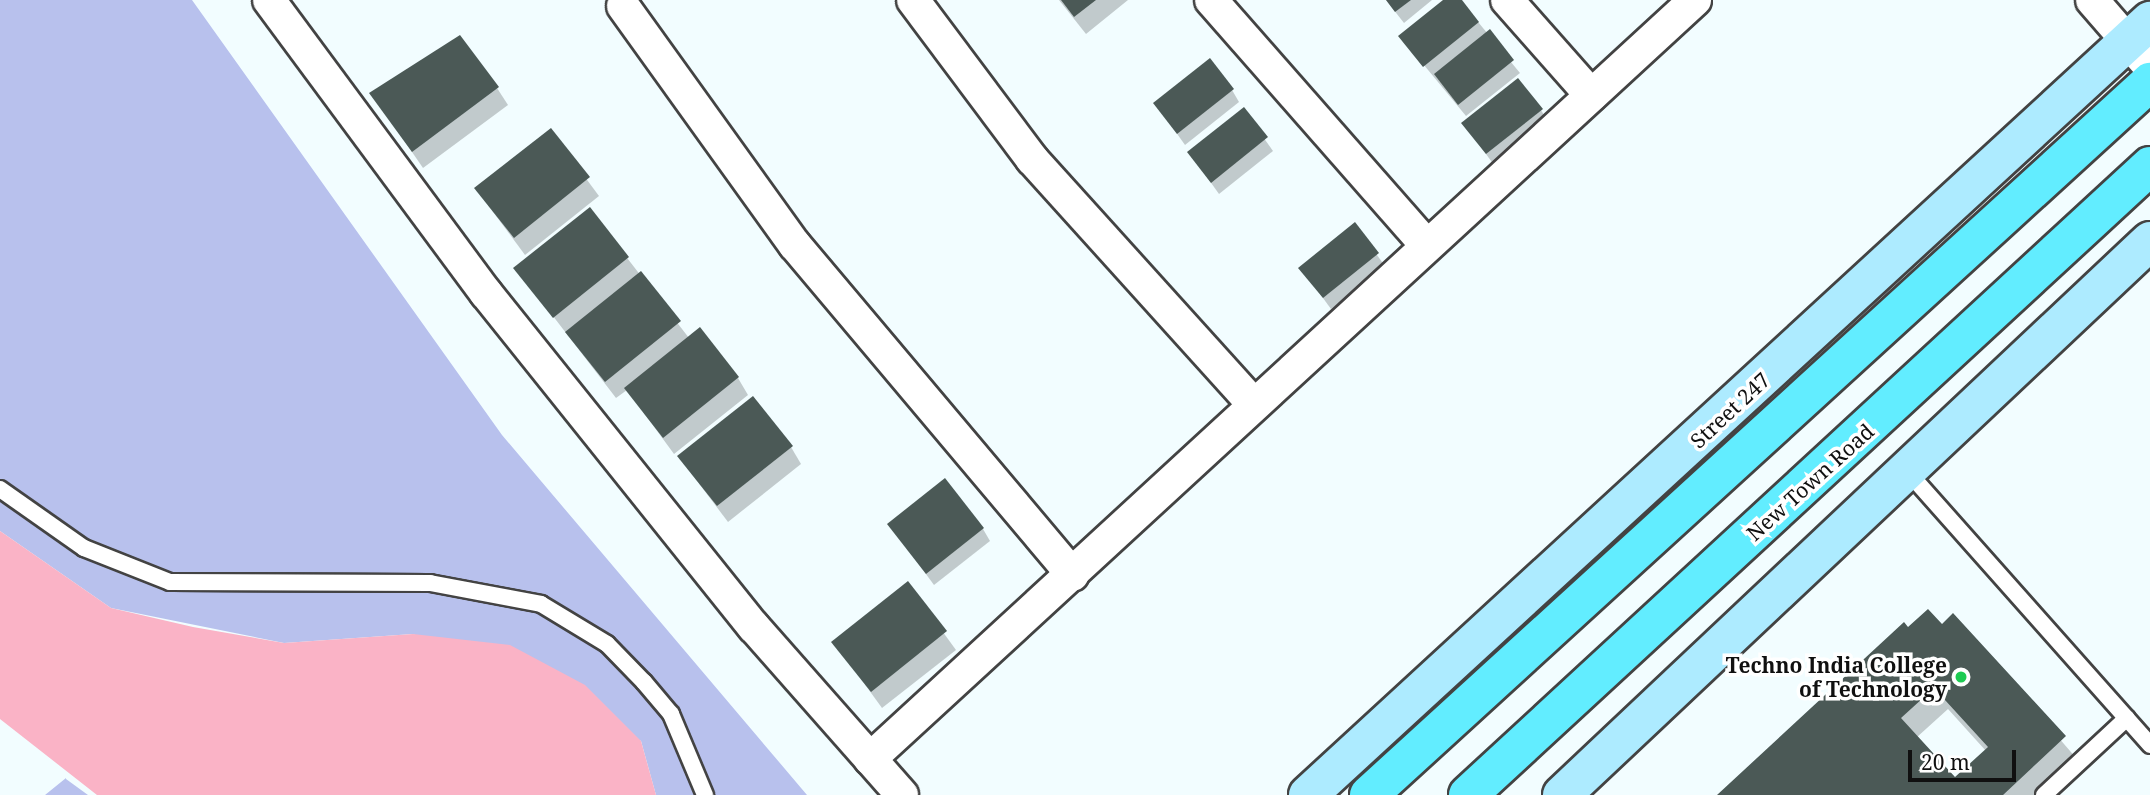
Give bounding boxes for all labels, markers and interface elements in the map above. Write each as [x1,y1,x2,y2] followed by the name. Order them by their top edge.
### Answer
[1685,367,1775,453] street label: Street 247
[1741,418,1879,546] street label: New Town Road
[1726,652,1947,702] place label: Techno India College of Technology
[1953,669,1969,685] marker: Techno India College of Technology
[1912,736,2021,780] scale bar
[1921,748,1970,776] text: 20 m

